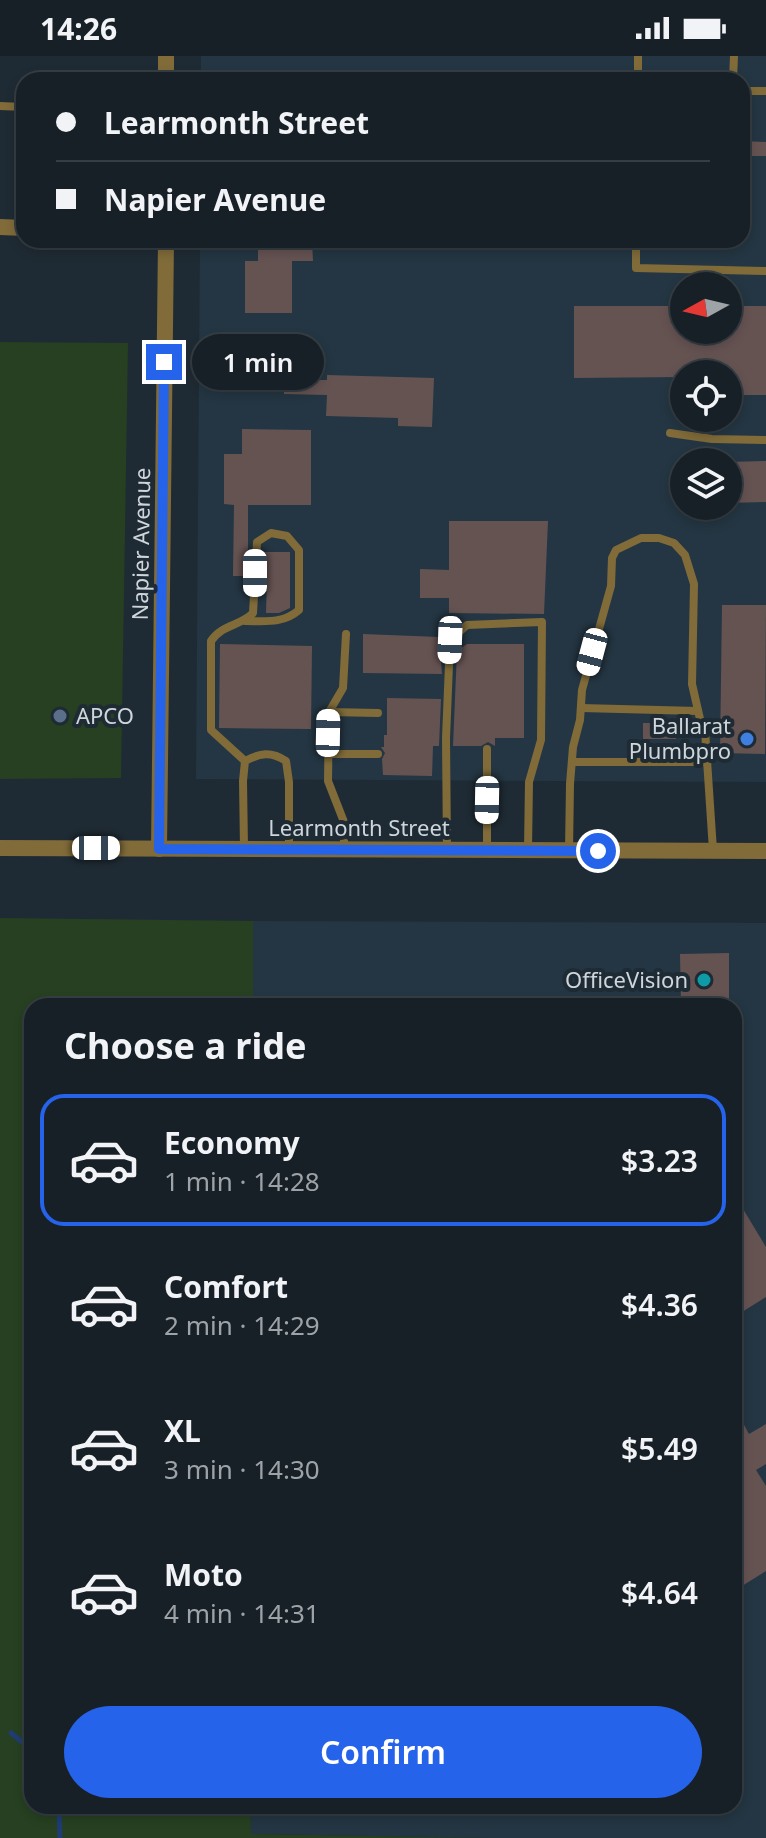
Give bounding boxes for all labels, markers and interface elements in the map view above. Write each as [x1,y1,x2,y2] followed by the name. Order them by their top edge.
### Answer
[40,8,117,49] text: 14:26
[104,102,369,143] text: Learmonth Street
[104,179,326,220] text: Napier Avenue
[670,272,742,344] north arrow
[670,272,742,520] map controls
[192,334,324,390] callout: 1 min
[146,344,182,380] route end
[223,344,293,380] text: 1 min
[670,360,742,432] button: locate
[670,448,742,520] button: layers
[124,467,156,621] street label: Napier Avenue
[243,549,267,597] car
[437,616,463,664] car
[574,626,610,678] car
[76,700,134,730] place label: APCO
[51,707,69,725] marker: APCO
[316,709,340,757] car
[629,710,731,765] place label: Ballarat Plumbpro
[738,730,756,748] marker: Ballarat Plumbpro
[475,776,499,824] car
[268,812,450,842] street label: Learmonth Street
[580,833,616,869] route start
[72,836,120,860] car
[565,964,688,994] place label: OfficeVision
[695,971,713,989] marker: OfficeVision
[64,1021,306,1070] text: Choose a ride
[164,1122,300,1163] text: Economy
[68,1124,140,1196] icon: car
[621,1140,698,1181] text: $3.23
[164,1163,320,1199] text: 1 min · 14:28
[164,1266,288,1307] text: Comfort
[68,1268,140,1340] icon: car
[621,1284,698,1325] text: $4.36
[164,1307,320,1343] text: 2 min · 14:29
[164,1410,201,1451] text: XL
[68,1412,140,1484] icon: car
[621,1428,698,1469] text: $5.49
[164,1451,320,1487] text: 3 min · 14:30
[164,1554,243,1595] text: Moto
[68,1556,140,1628] icon: car
[621,1572,698,1613] text: $4.64
[164,1595,320,1631] text: 4 min · 14:31
[64,1706,702,1798] button: Confirm

